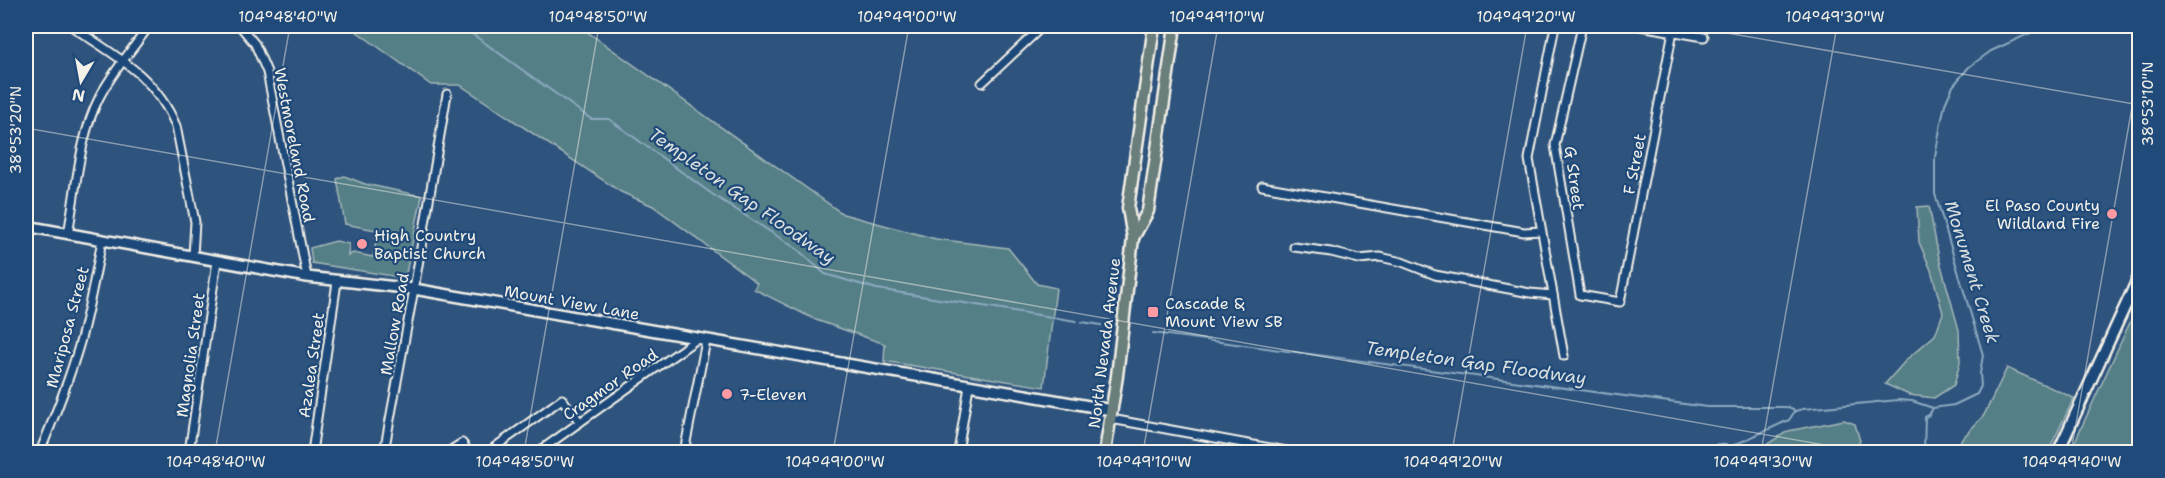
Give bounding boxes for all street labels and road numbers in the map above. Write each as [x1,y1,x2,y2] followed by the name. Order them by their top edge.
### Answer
[269,66,320,224] street label: Westmoreland Road
[1618,132,1651,196] street label: F Street
[1560,145,1589,212] street label: G Street
[1084,257,1125,430] street label: North Nevada Avenue
[41,264,94,390] street label: Mariposa Street
[375,271,414,377] street label: Mallow Road
[503,280,641,325] street label: Mount View Lane
[171,291,210,419] street label: Magnolia Street
[294,311,329,419] street label: Azalea Street
[559,344,662,425] street label: Cragmor Road

